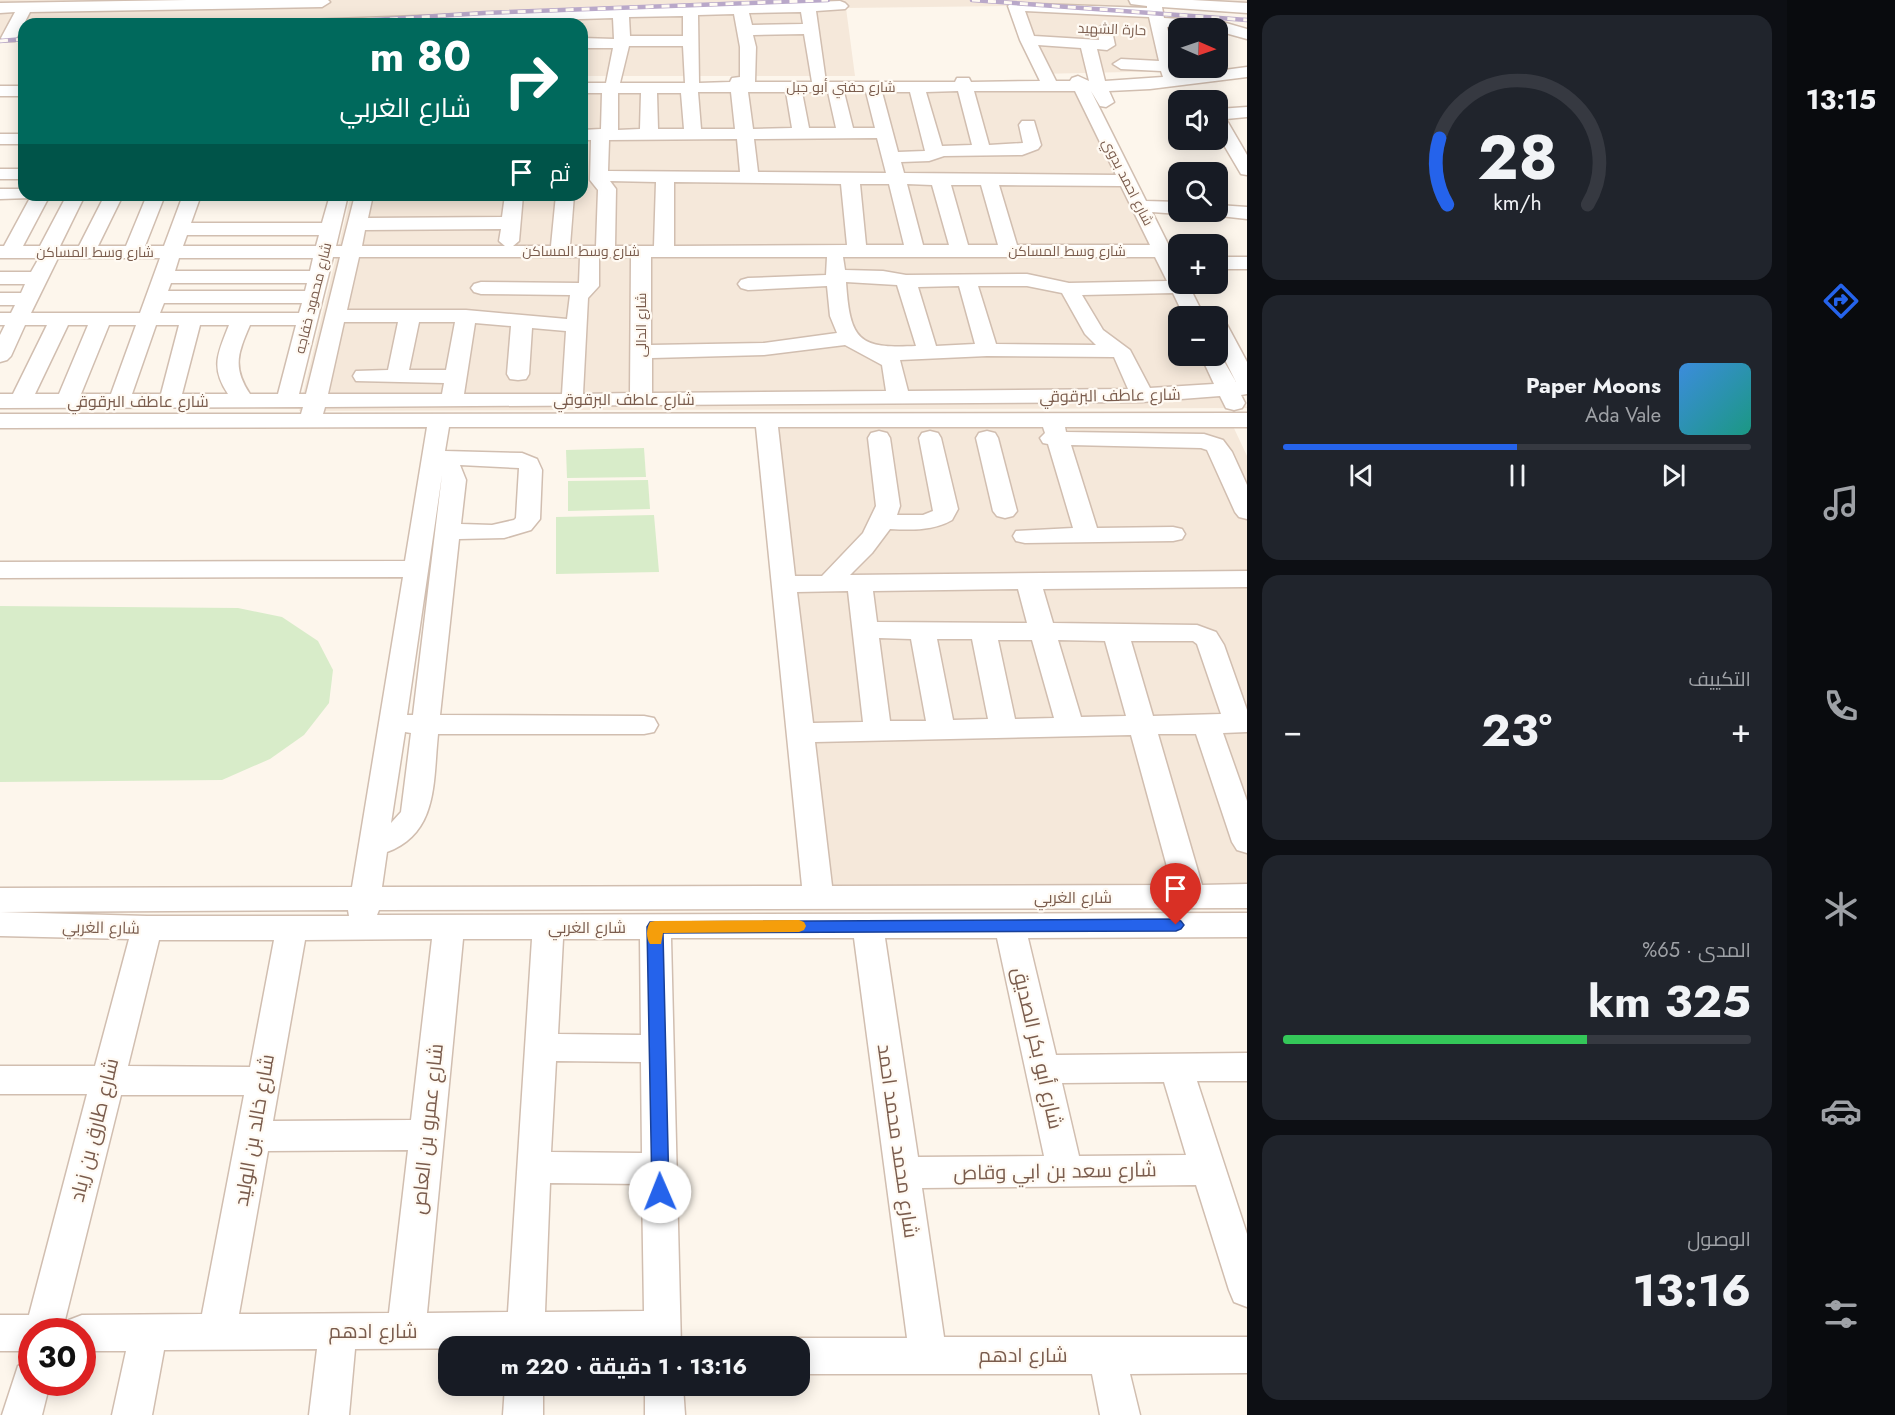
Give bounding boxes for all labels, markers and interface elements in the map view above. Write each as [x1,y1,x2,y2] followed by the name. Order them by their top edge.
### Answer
[1077,18,1147,40] street label: حارة الشهيد
[1168,18,1228,78] north arrow
[1168,18,1228,366] map controls
[370,26,471,87] text: 80 m
[492,42,570,120] icon: right
[786,77,896,99] street label: شارع حفني أبو جبل
[1806,80,1876,119] text: 13:15
[340,88,471,127] text: شارع الغربي
[1168,90,1228,150] button: sound
[1477,112,1557,202] text: 28
[1096,135,1159,230] street label: شارع احمد بدوي
[505,156,538,189] icon: arrive
[550,157,570,189] text: ثم
[1168,162,1228,222] button: search
[1493,187,1541,218] text: km/h
[1168,234,1228,294] button: +
[290,240,336,356] street label: شارع محمود خفاجه
[522,241,640,261] street label: شارع وسط المساكن
[1008,241,1126,261] street label: شارع وسط المساكن
[36,242,154,262] street label: شارع وسط المساكن
[1820,280,1862,322] icon: directions
[631,293,651,357] street label: شارع الدالى
[1168,306,1228,366] button: −
[1526,369,1661,401] text: Paper Moons
[1039,383,1181,410] street label: شارع عاطف البرقوقي
[553,388,695,413] street label: شارع عاطف البرقوقي
[67,390,209,415] street label: شارع عاطف البرقوقي
[1585,401,1661,430] text: Ada Vale
[1345,459,1378,492] icon: previous
[1501,459,1534,492] icon: pause
[1657,459,1690,492] icon: next
[1820,482,1862,524] icon: music
[1688,665,1751,694] text: التكييف
[1820,685,1862,727] icon: phone
[1481,698,1552,763] text: 23°
[1283,707,1302,754] text: −
[1731,707,1751,754] text: +
[1150,863,1201,925] pin
[1159,872,1192,905] icon: arrive
[1034,886,1112,911] street label: شارع الغربي
[1820,888,1862,930] icon: climate
[62,915,140,942] street label: شارع الغربي
[548,916,626,941] street label: شارع الغربي
[1642,936,1751,965] text: المدى · 65%
[1005,964,1070,1132] street label: شارع أبو بكر الصديق
[1588,969,1751,1034] text: 325 km
[404,1042,451,1216] street label: شارع عمرو بن العاص
[870,1042,925,1240] street label: شارع محمد محمد احمد
[227,1052,282,1208] street label: شارع خالد بن الوليد
[63,1055,126,1205] street label: شارع طارق بن زياد
[1820,1090,1862,1132] icon: car
[953,1155,1157,1189] street label: شارع سعد بن ابي وقاص
[628,1160,692,1224] position arrow
[1687,1225,1751,1254] text: الوصول
[1633,1258,1751,1323] text: 13:16
[1820,1293,1862,1335] icon: filters
[329,1317,417,1346] street label: شارع ادهم
[18,1318,96,1396] speed limit sign: 30
[979,1341,1067,1370] street label: شارع ادهم
[501,1350,747,1382] text: 13:16 · 1 دقيقة · 220 m

